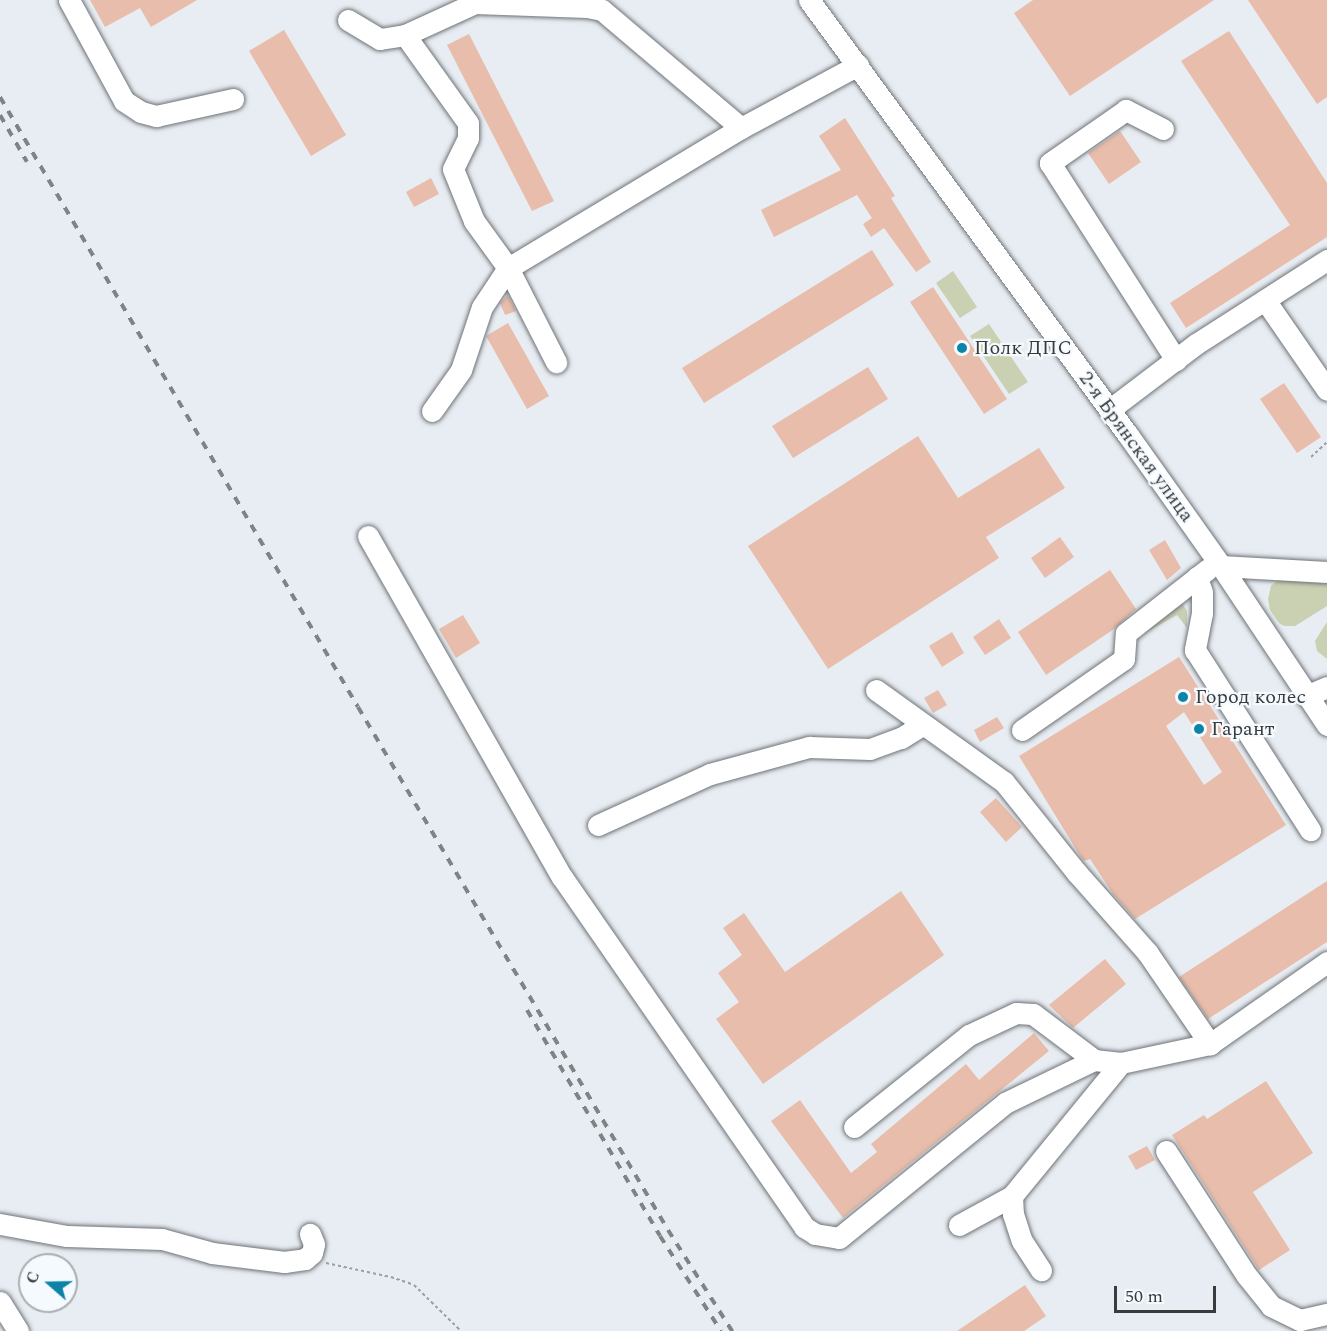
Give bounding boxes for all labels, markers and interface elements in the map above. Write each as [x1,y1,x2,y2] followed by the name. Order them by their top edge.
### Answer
[974,336,1072,360] place label: Полк ДПС
[955,341,969,355] marker: Полк ДПС
[1073,367,1199,527] street label: 2-я Брянская улица
[1195,685,1306,709] place label: Город колес
[1176,690,1190,704] marker: Город колес
[1211,717,1275,741] place label: Гарант
[1192,722,1206,736] marker: Гарант
[18,1253,78,1313] north arrow
[20,1268,46,1287] text: С
[1117,1274,1219,1312] scale bar
[1125,1283,1163,1310] text: 50 m

